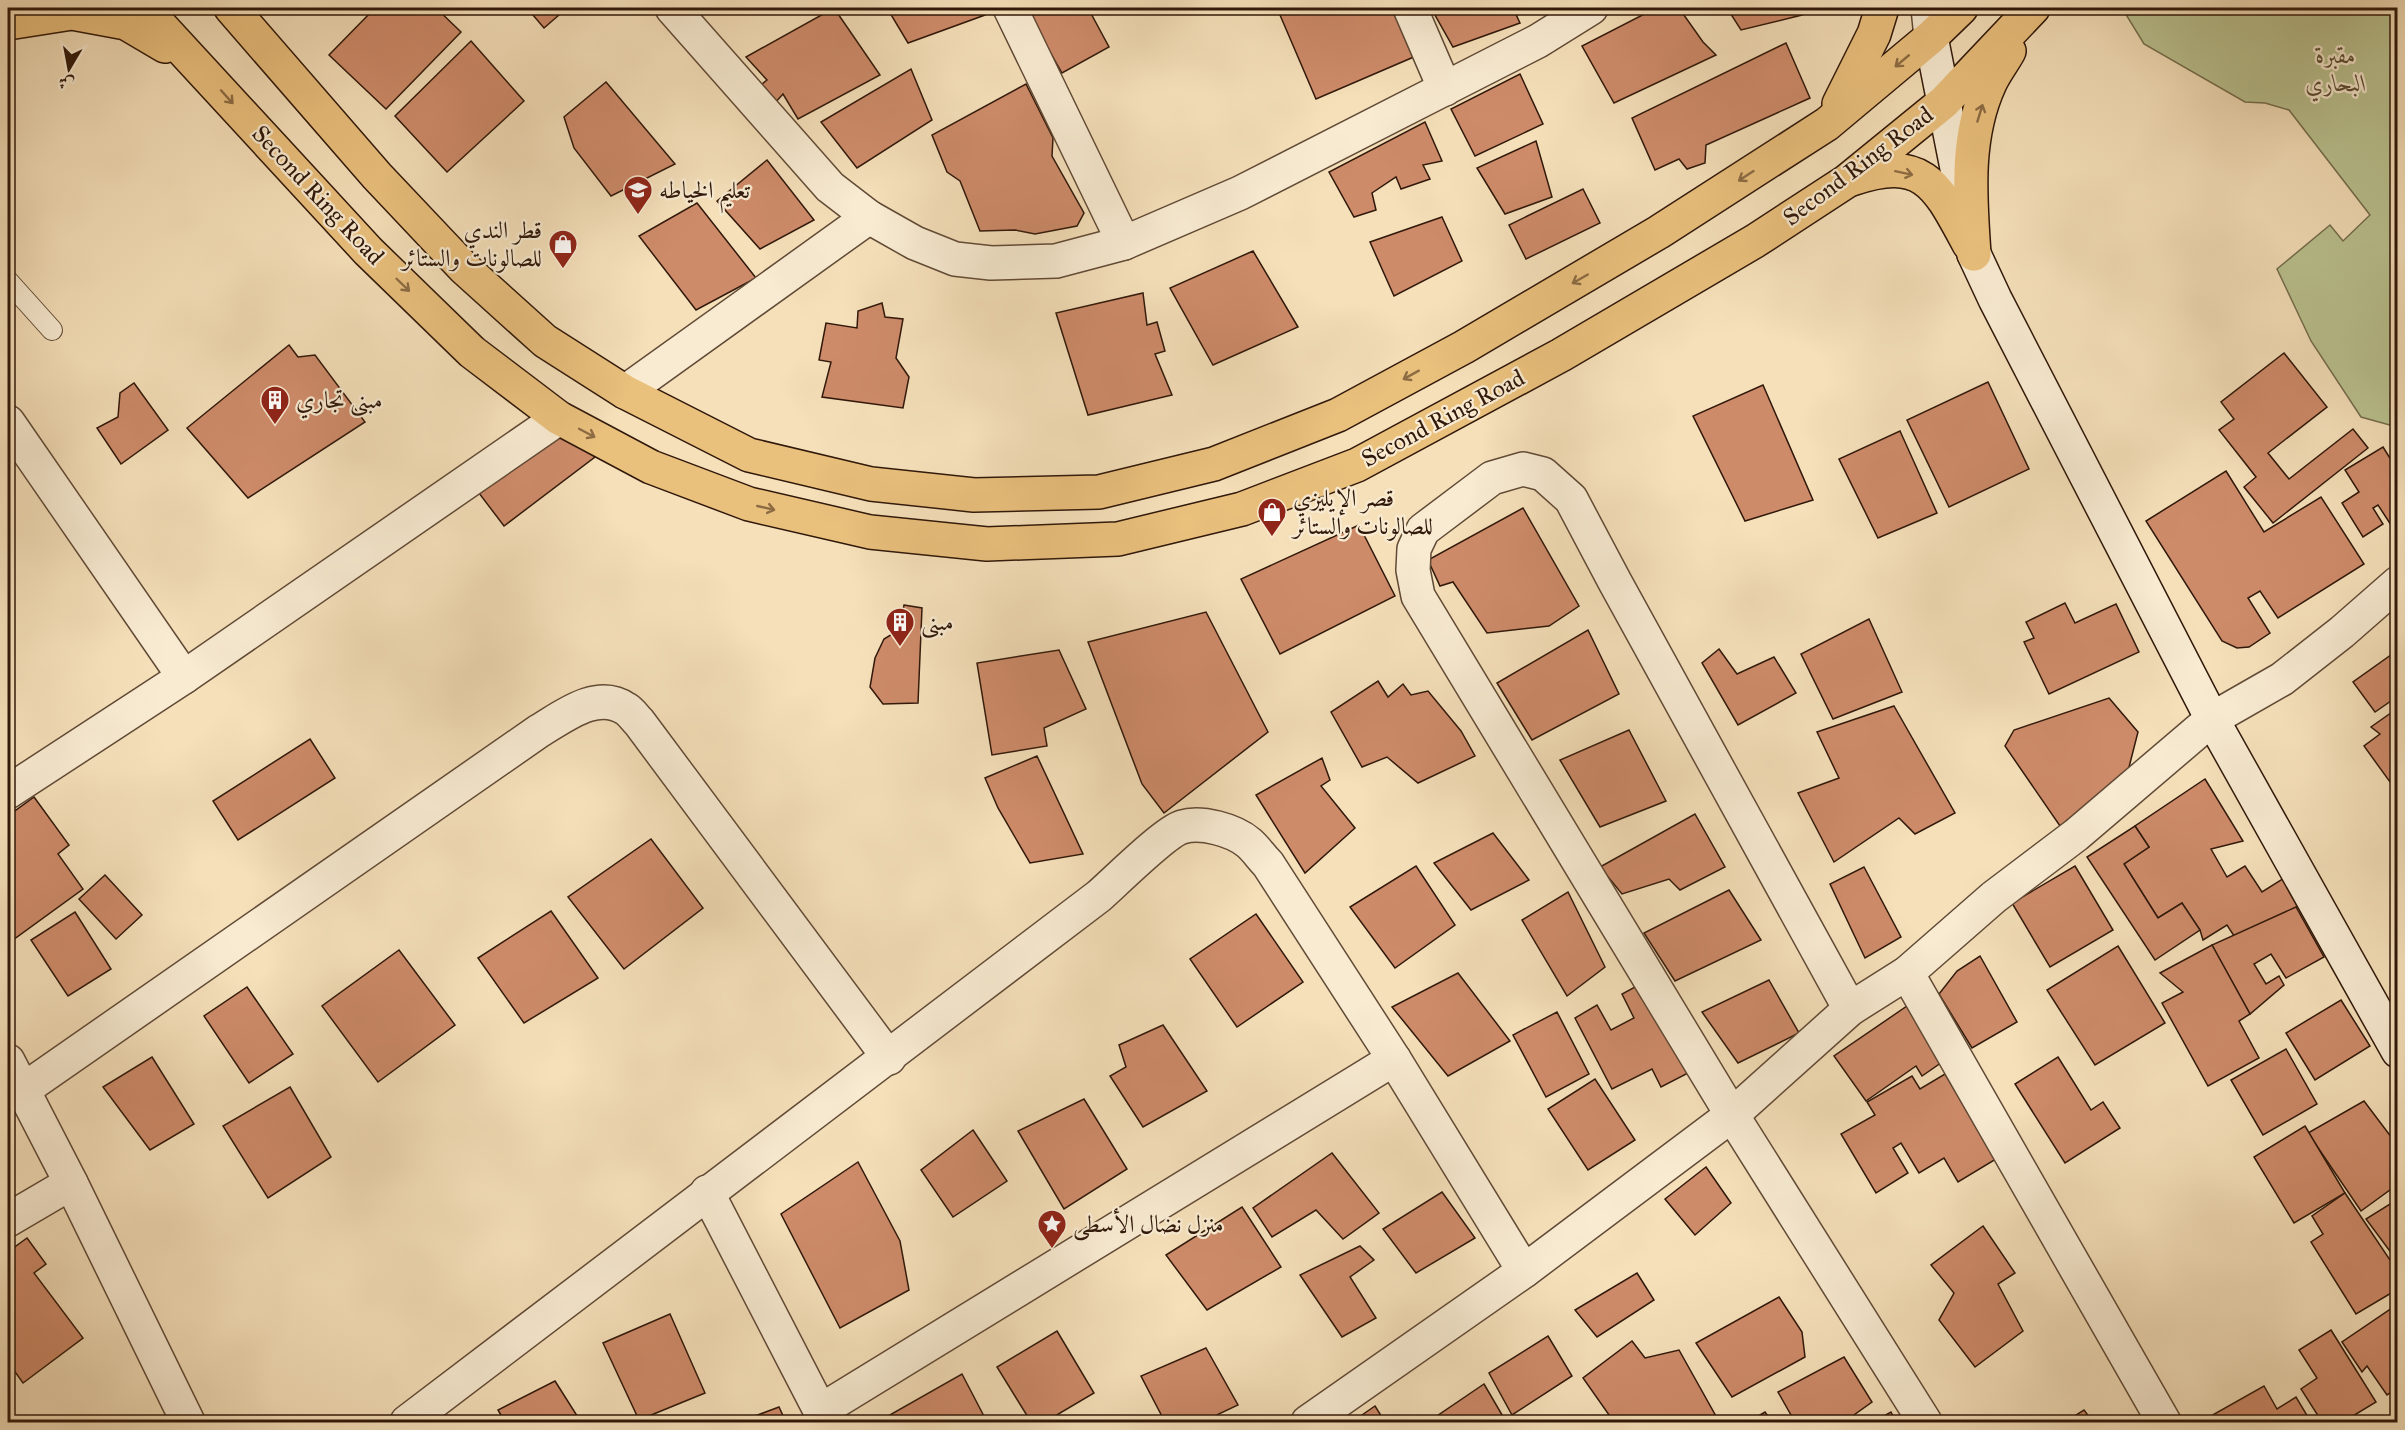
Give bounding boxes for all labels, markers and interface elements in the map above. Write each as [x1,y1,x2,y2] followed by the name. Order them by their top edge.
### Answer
[39,39,99,99] north arrow
[2305,40,2367,102] park label: مقبرة البحاري
[1895,54,1910,68] one-way arrow
[57,73,76,94] text: ش
[220,89,234,104] one-way arrow
[1777,100,1939,232] street label: Second Ring Road
[1975,104,1986,123] one-way arrow
[246,119,390,271] street label: Second Ring Road
[1894,168,1913,179] one-way arrow
[1738,171,1755,183] one-way arrow
[622,174,654,216] school or university icon: تعليم الخياطه
[659,175,751,214] place label: تعليم الخياطه
[399,215,542,273] place label: قطر الندي للصالونات والستائر
[547,228,579,270] shop icon: قطر الندي للصالونات والستائر
[1572,273,1589,285] one-way arrow
[395,278,410,293] one-way arrow
[1356,362,1530,474] street label: Second Ring Road
[1402,370,1420,381] one-way arrow
[259,384,291,426] building icon: مبنى تجاري
[296,385,383,419] place label: مبنى تجاري
[578,427,595,439] one-way arrow
[1290,483,1433,541] place label: قصر الإيليزي للصالونات والستائر
[1256,496,1288,538] shop icon: قصر الإيليزي للصالونات والستائر
[756,503,775,514] one-way arrow
[884,606,916,648] building icon: مبنى
[921,607,954,639] place label: مبنى
[1036,1208,1068,1250] place icon: منزل نضال الأسطى
[1073,1208,1224,1241] place label: منزل نضال الأسطى

